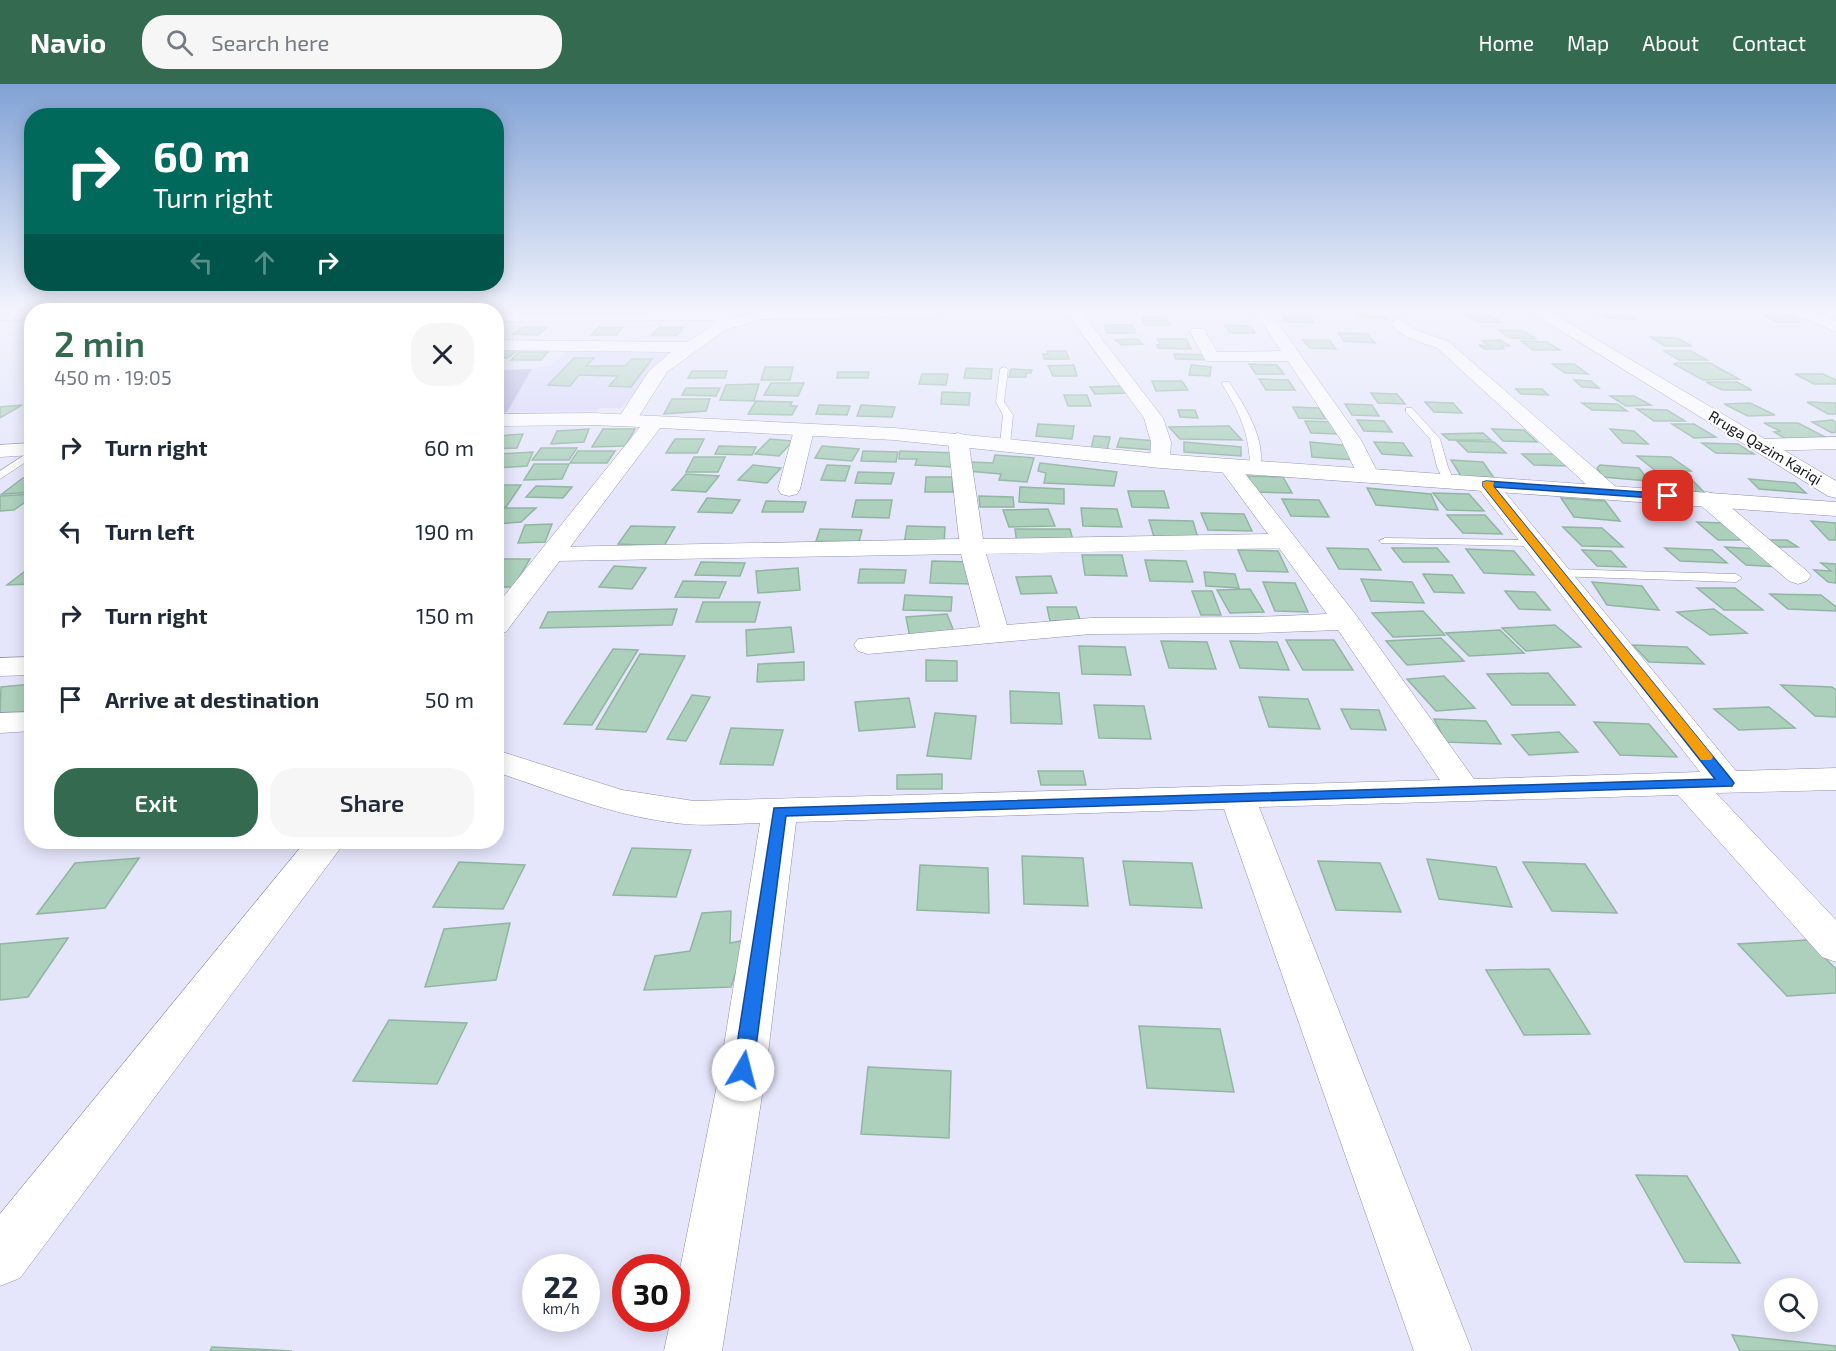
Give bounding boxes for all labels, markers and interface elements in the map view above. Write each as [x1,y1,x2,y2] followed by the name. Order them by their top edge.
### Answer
[142,15,562,69] search box
[30,25,106,59] text: Navio
[163,26,196,59] icon: search
[211,29,329,55] text: Search here
[1478,30,1534,55] text: Home
[1567,30,1609,55] text: Map
[1642,30,1699,55] text: About
[1732,30,1806,55] text: Contact
[153,130,250,180] text: 60 m
[54,132,132,210] icon: right
[153,181,273,213] text: Turn right
[185,246,218,279] icon: left
[248,246,281,279] icon: ahead
[311,246,344,279] icon: right
[54,321,145,364] text: 2 min
[411,323,474,386] button: close
[54,365,172,389] text: 450 m · 19:05
[1705,406,1825,489] street label: Rruga Qazim Kariqi
[54,431,87,464] icon: right
[105,434,207,460] text: Turn right
[424,434,474,460] text: 60 m
[1642,470,1693,521] pin
[1651,479,1684,512] icon: arrive
[54,515,87,548] icon: left
[105,518,194,544] text: Turn left
[415,518,474,544] text: 190 m
[54,599,87,632] icon: right
[105,602,207,628] text: Turn right
[416,602,474,628] text: 150 m
[54,683,87,716] icon: arrive
[105,686,319,712] text: Arrive at destination
[425,686,474,712] text: 50 m
[54,768,258,837] button: Exit
[270,768,474,837] button: Share
[711,1038,775,1102] position arrow
[612,1254,690,1332] speed limit sign: 30
[544,1268,578,1304] text: 22
[1764,1278,1818,1332] map controls
[1764,1278,1818,1332] button: search
[542,1299,580,1317] text: km/h

